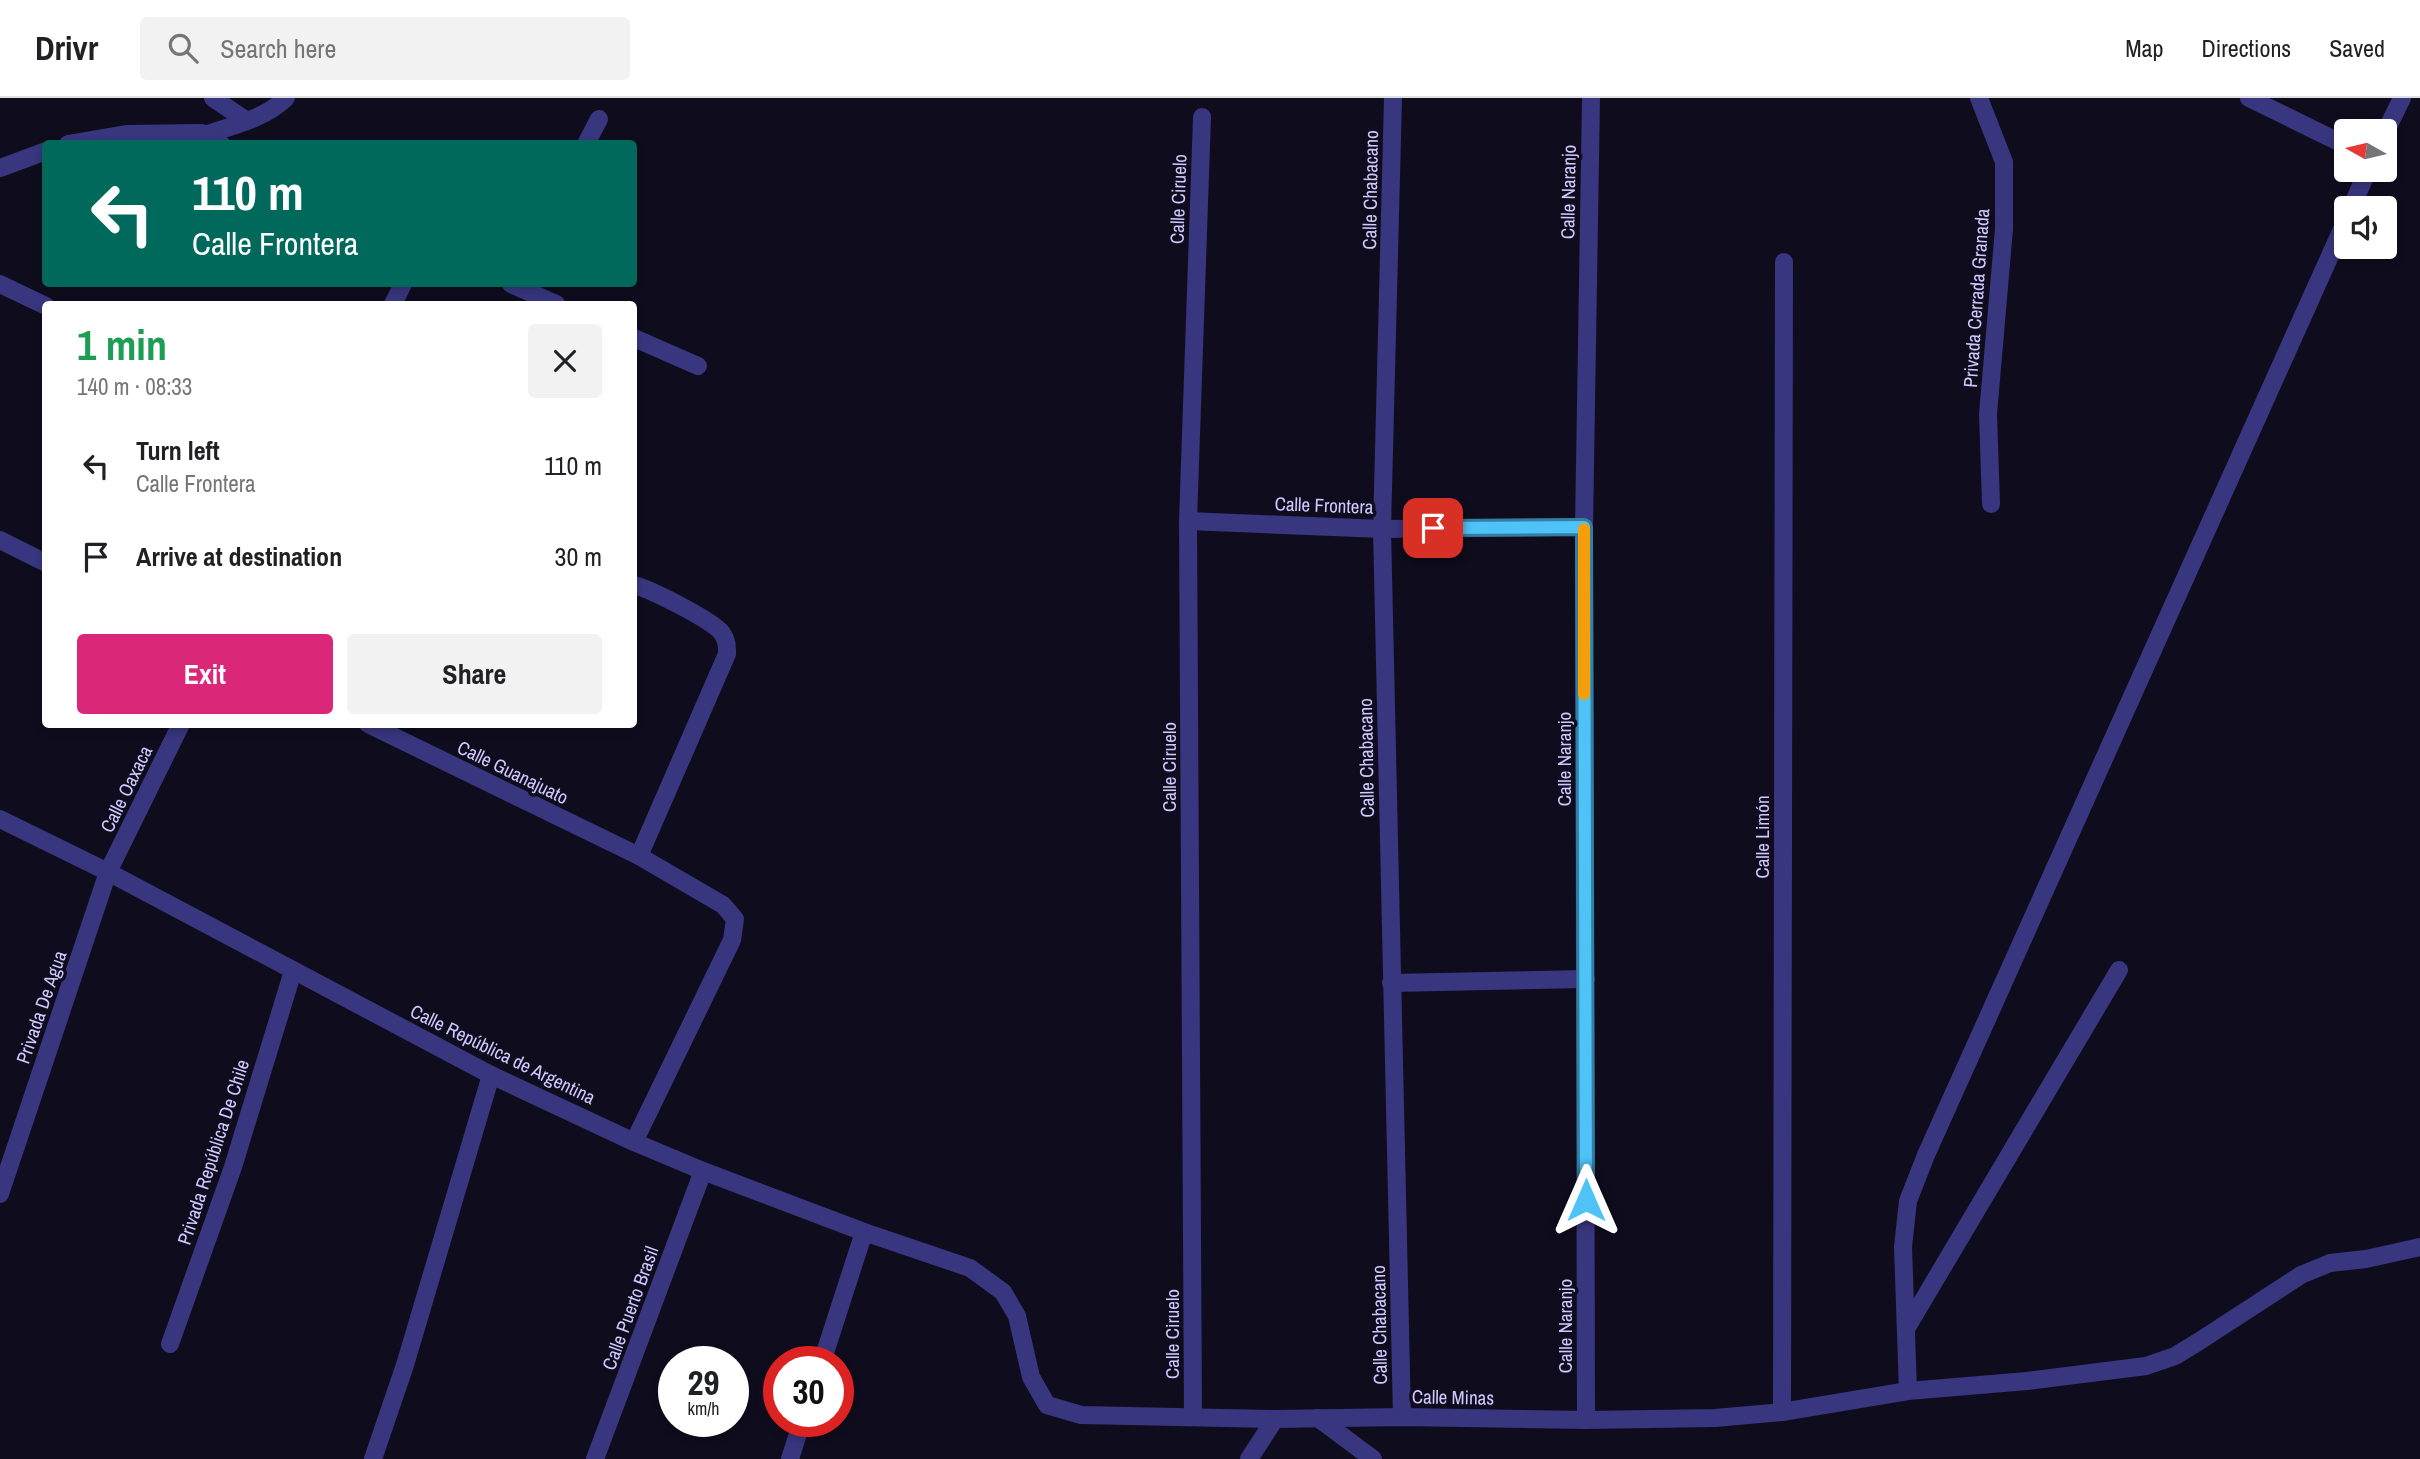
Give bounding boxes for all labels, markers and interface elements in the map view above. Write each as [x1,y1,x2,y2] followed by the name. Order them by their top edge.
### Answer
[140,17,630,80] search box
[35,26,98,70] text: Drivr
[164,29,202,67] icon: search
[220,31,336,66] text: Search here
[2125,32,2163,64] text: Map
[2201,32,2291,64] text: Directions
[2329,32,2385,64] text: Saved
[2334,119,2398,182] north arrow
[2334,119,2397,259] map controls
[1356,130,1384,250] street label: Calle Chabacano
[1554,145,1582,239] street label: Calle Naranjo
[1163,154,1193,244] street label: Calle Ciruelo
[192,159,304,225] text: 110 m
[77,168,168,259] icon: left
[2334,196,2397,259] button: sound
[1957,207,1995,388] street label: Privada Cerrada Granada
[192,222,358,265] text: Calle Frontera
[77,317,167,373] text: 1 min
[528,324,602,398] button: close
[77,371,192,402] text: 140 m · 08:33
[136,433,220,468] text: Turn left
[77,447,115,485] icon: left
[544,448,602,483] text: 110 m
[136,468,256,499] text: Calle Frontera
[1274,490,1374,520] street label: Calle Frontera
[1403,498,1463,558] pin
[1414,509,1452,547] icon: arrive
[77,538,115,576] icon: arrive
[136,539,342,574] text: Arrive at destination
[555,539,602,574] text: 30 m
[77,634,333,714] button: Exit
[347,634,602,714] button: Share
[1352,698,1380,818] street label: Calle Chabacano
[1551,712,1577,806] street label: Calle Naranjo
[1156,722,1182,812] street label: Calle Ciruelo
[453,734,573,810] street label: Calle Guanajuato
[94,741,158,837] street label: Calle Oaxaca
[1749,795,1775,879] street label: Calle Limón
[10,947,73,1067] street label: Privada De Agua
[406,998,600,1110] street label: Calle República de Argentina
[171,1056,255,1248] street label: Privada República De Chile
[1549,1163,1623,1237] position arrow
[596,1243,664,1373] street label: Calle Puerto Brasil
[1365,1265,1393,1385] street label: Calle Chabacano
[1552,1279,1578,1373] street label: Calle Naranjo
[1159,1289,1185,1379] street label: Calle Ciruelo
[763,1346,854,1437] speed limit sign: 30
[688,1359,719,1406] text: 29
[1412,1383,1495,1411] street label: Calle Minas
[688,1396,720,1421] text: km/h

